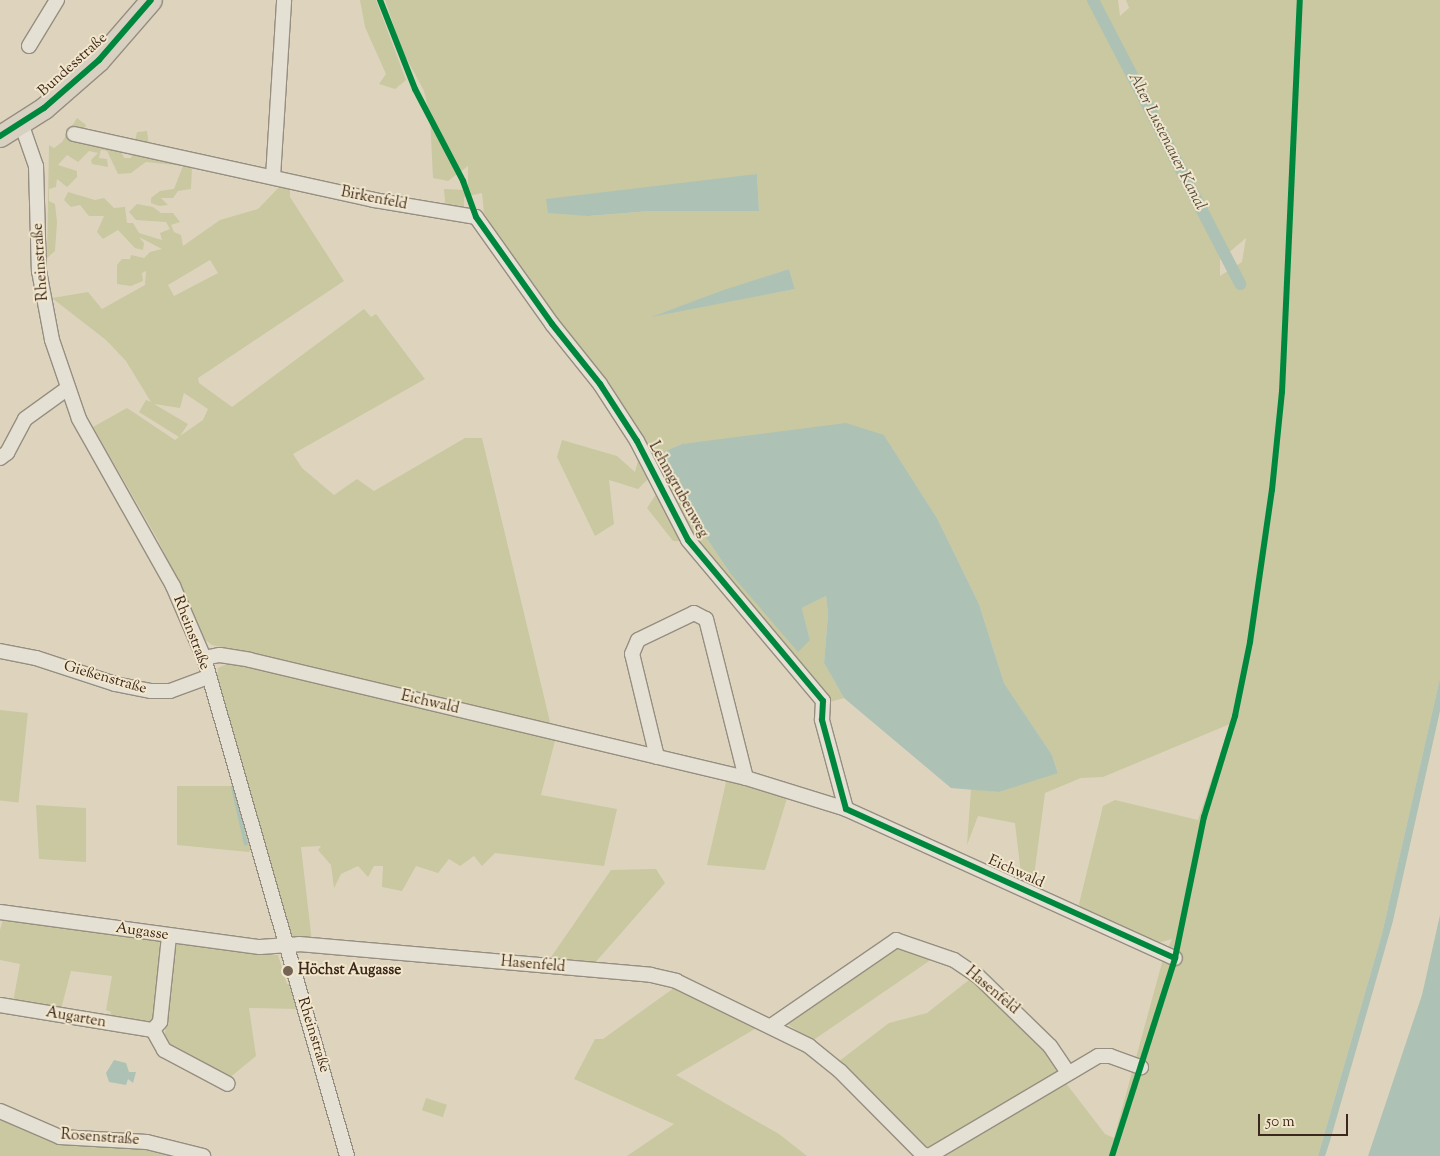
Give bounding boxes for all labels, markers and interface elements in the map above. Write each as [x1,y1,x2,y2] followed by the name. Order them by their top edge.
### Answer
[35,29,111,101] street label: Bundesstraße
[1123,70,1209,214] water label: Alter Lustenauer Kanal
[339,184,409,214] street label: Birkenfeld
[29,222,53,302] street label: Rheinstraße
[644,439,712,541] street label: Lehmgrubenweg
[169,593,213,673] street label: Rheinstraße
[61,658,149,698] street label: Gießenstraße
[399,688,461,718] street label: Eichwald
[985,852,1047,892] street label: Eichwald
[114,919,170,945] street label: Augasse
[500,953,566,977] street label: Hasenfeld
[298,962,401,980] place label: Höchst Augasse
[961,963,1023,1019] street label: Hasenfeld
[282,965,294,977] marker: Höchst Augasse
[293,995,333,1075] street label: Rheinstraße
[44,1004,108,1032] street label: Augarten
[1260,1104,1350,1136] scale bar
[1266,1112,1295,1133] text: 50 m
[60,1126,140,1150] street label: Rosenstraße

